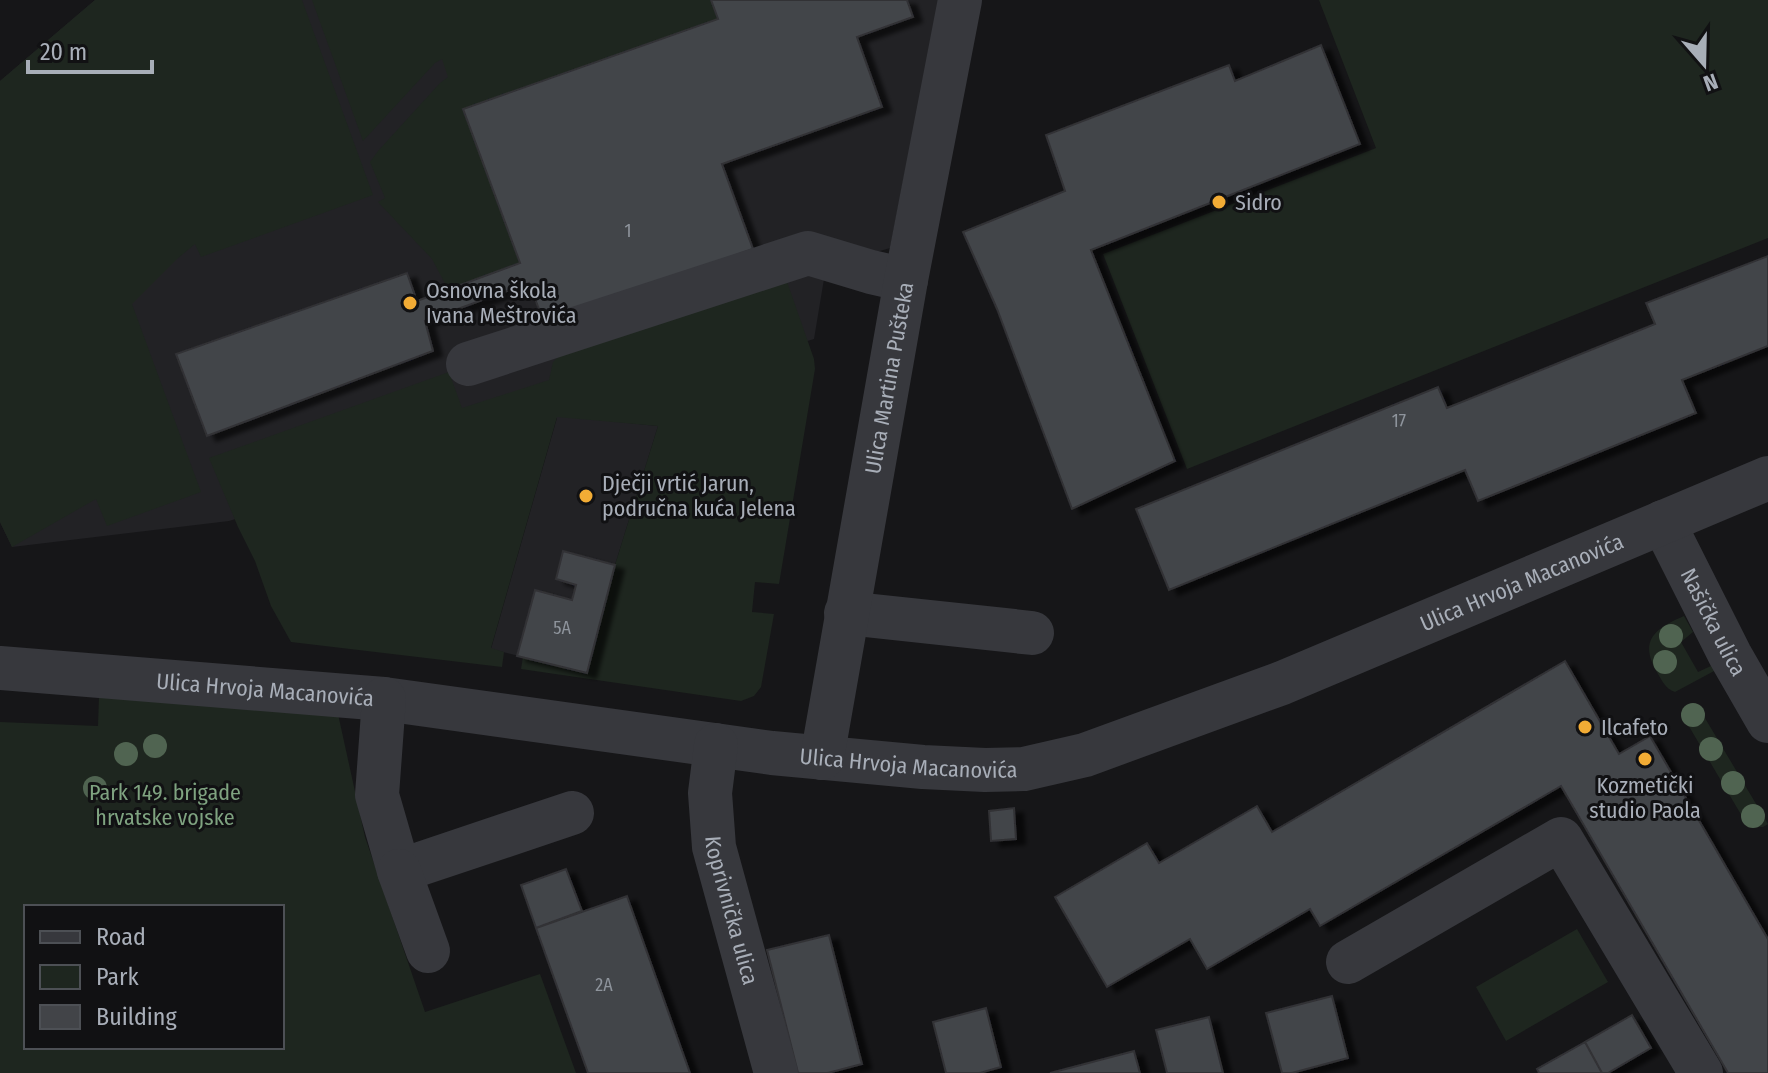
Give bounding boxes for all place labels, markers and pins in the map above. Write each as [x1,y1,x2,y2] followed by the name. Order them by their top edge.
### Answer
[1235,189,1282,216] place label: Sidro
[1210,193,1228,211] marker: Sidro
[426,277,577,329] place label: Osnovna škola Ivana Meštrovića
[401,294,419,312] marker: Osnovna škola Ivana Meštrovića
[602,470,796,522] place label: Dječji vrtić Jarun, područna kuća Jelena
[577,487,595,505] marker: Dječji vrtić Jarun, područna kuća Jelena
[1601,714,1668,741] place label: Ilcafeto
[1576,718,1594,736] marker: Ilcafeto
[1636,750,1654,768] marker: Kozmetički studio Paola
[1589,772,1701,824] place label: Kozmetički studio Paola

